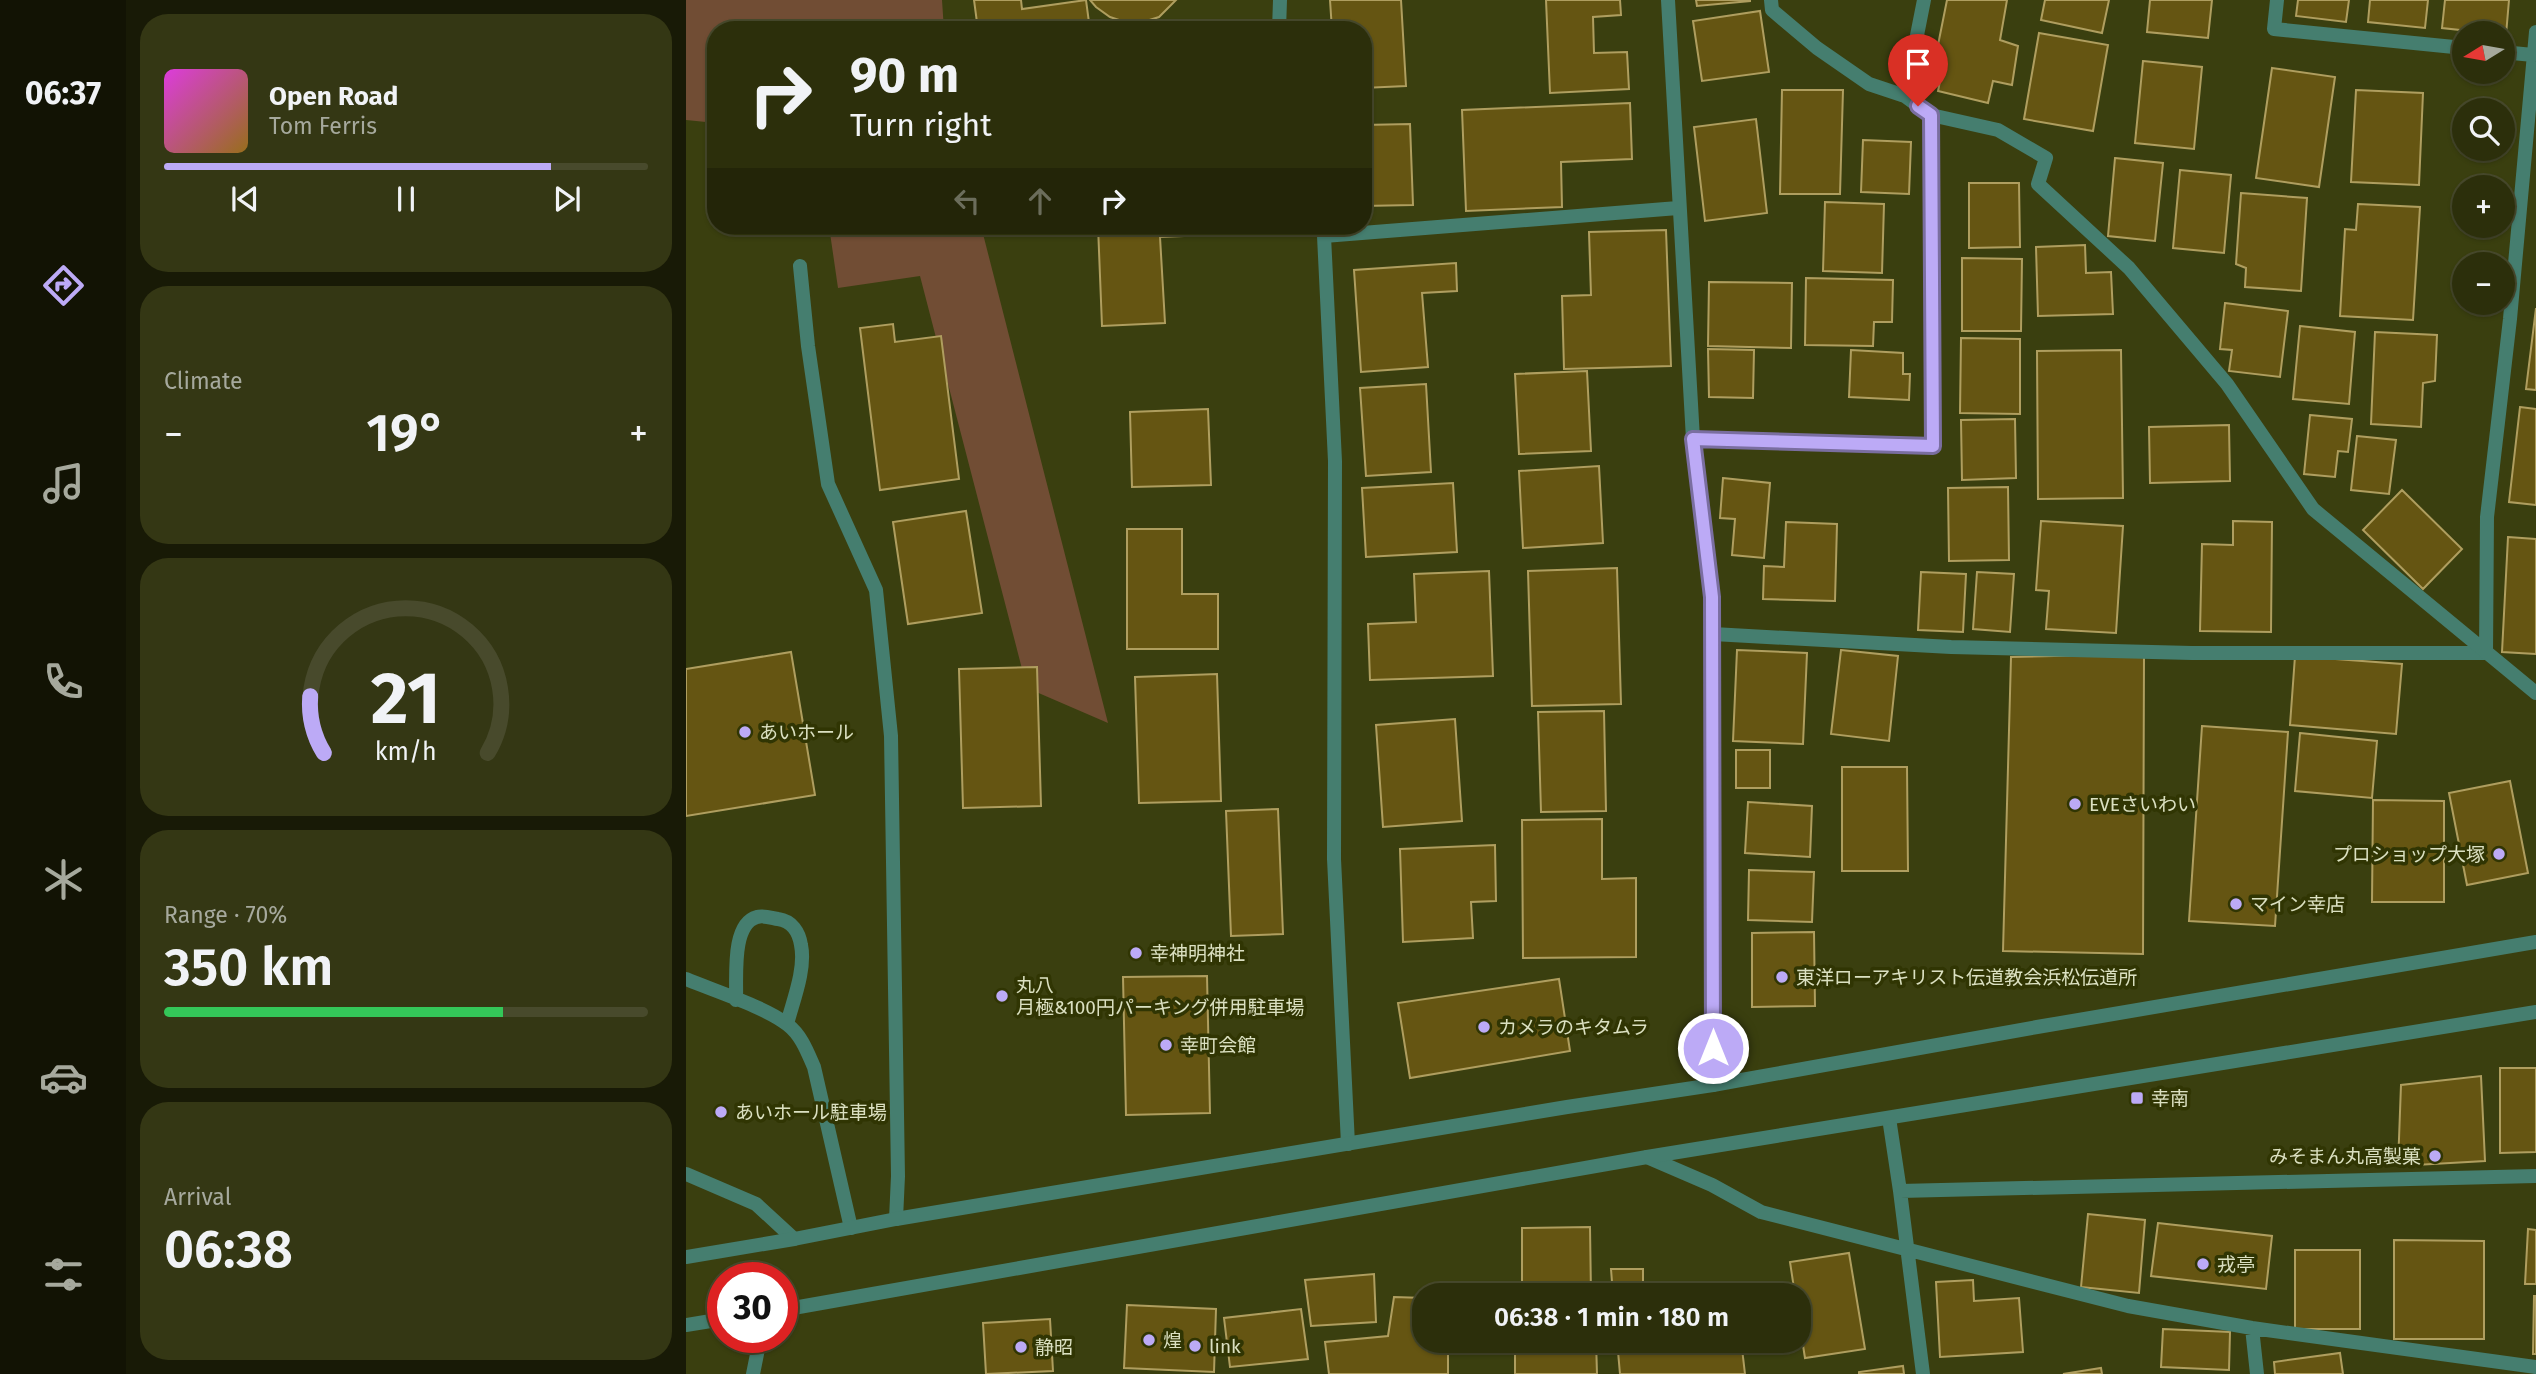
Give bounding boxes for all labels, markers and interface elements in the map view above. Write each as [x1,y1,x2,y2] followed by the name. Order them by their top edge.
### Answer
[2452,21,2515,84] north arrow
[2452,21,2515,315] map controls
[1888,34,1948,106] pin
[1899,45,1937,83] icon: arrive
[850,46,959,105] text: 90 m
[735,49,826,140] icon: right
[25,74,101,112] text: 06:37
[269,81,398,112] text: Open Road
[2452,98,2515,161] button: search
[850,106,992,144] text: Turn right
[269,112,377,140] text: Tom Ferris
[2452,175,2515,238] button: +
[226,180,264,218] icon: previous
[387,180,425,218] icon: pause
[548,180,586,218] icon: next
[948,182,986,220] icon: left
[1021,182,1059,220] icon: ahead
[1094,182,1132,220] icon: right
[2452,252,2515,315] button: −
[39,261,88,310] icon: directions
[164,367,243,395] text: Climate
[366,402,446,465] text: 19°
[164,411,183,457] text: −
[629,411,648,457] text: +
[39,459,88,508] icon: music
[371,655,441,742] text: 21
[39,657,88,706] icon: phone
[759,721,854,744] place label: あいホール
[737,724,753,740] marker: あいホール
[375,737,437,767] text: km/h
[2089,793,2196,816] place label: EVEさいわい
[2067,796,2083,812] marker: EVEさいわい
[2333,843,2485,866] place label: プロショップ大塚
[2491,846,2507,862] marker: プロショップ大塚
[39,855,88,904] icon: climate
[2250,893,2345,916] place label: マイン幸店
[2228,896,2244,912] marker: マイン幸店
[164,901,287,929] text: Range · 70%
[164,936,333,999] text: 350 km
[1150,942,1245,965] place label: 幸神明神社
[1128,945,1144,961] marker: 幸神明神社
[1796,966,2137,989] place label: 東洋ローアキリスト伝道教会浜松伝道所
[1774,969,1790,985] marker: 東洋ローアキリスト伝道教会浜松伝道所
[1016,974,1304,1019] place label: 丸八 月極&100円パーキング併用駐車場
[994,988,1010,1004] marker: 丸八 月極&100円パーキング併用駐車場
[1676,1011,1750,1085] position arrow
[1498,1016,1649,1039] place label: カメラのキタムラ
[1476,1019,1492,1035] marker: カメラのキタムラ
[1180,1034,1256,1057] place label: 幸町会館
[1158,1037,1174,1053] marker: 幸町会館
[39,1053,88,1102] icon: car
[2151,1087,2189,1110] place label: 幸南
[2129,1090,2145,1106] marker: 幸南
[735,1101,887,1124] place label: あいホール駐車場
[713,1104,729,1120] marker: あいホール駐車場
[2269,1145,2421,1168] place label: みそまん丸高製菓
[2427,1148,2443,1164] marker: みそまん丸高製菓
[164,1183,231,1211] text: Arrival
[164,1218,293,1281] text: 06:38
[39,1250,88,1299] icon: filters
[2217,1253,2255,1276] place label: 戎亭
[2195,1256,2211,1272] marker: 戎亭
[707,1262,798,1353] speed limit sign: 30
[1494,1302,1729,1333] text: 06:38 · 1 min · 180 m
[1163,1329,1182,1352] place label: 煌
[1141,1332,1157,1348] marker: 煌
[1209,1335,1241,1358] place label: link
[1035,1336,1073,1359] place label: 静昭
[1187,1338,1203,1354] marker: link
[1013,1339,1029,1355] marker: 静昭

